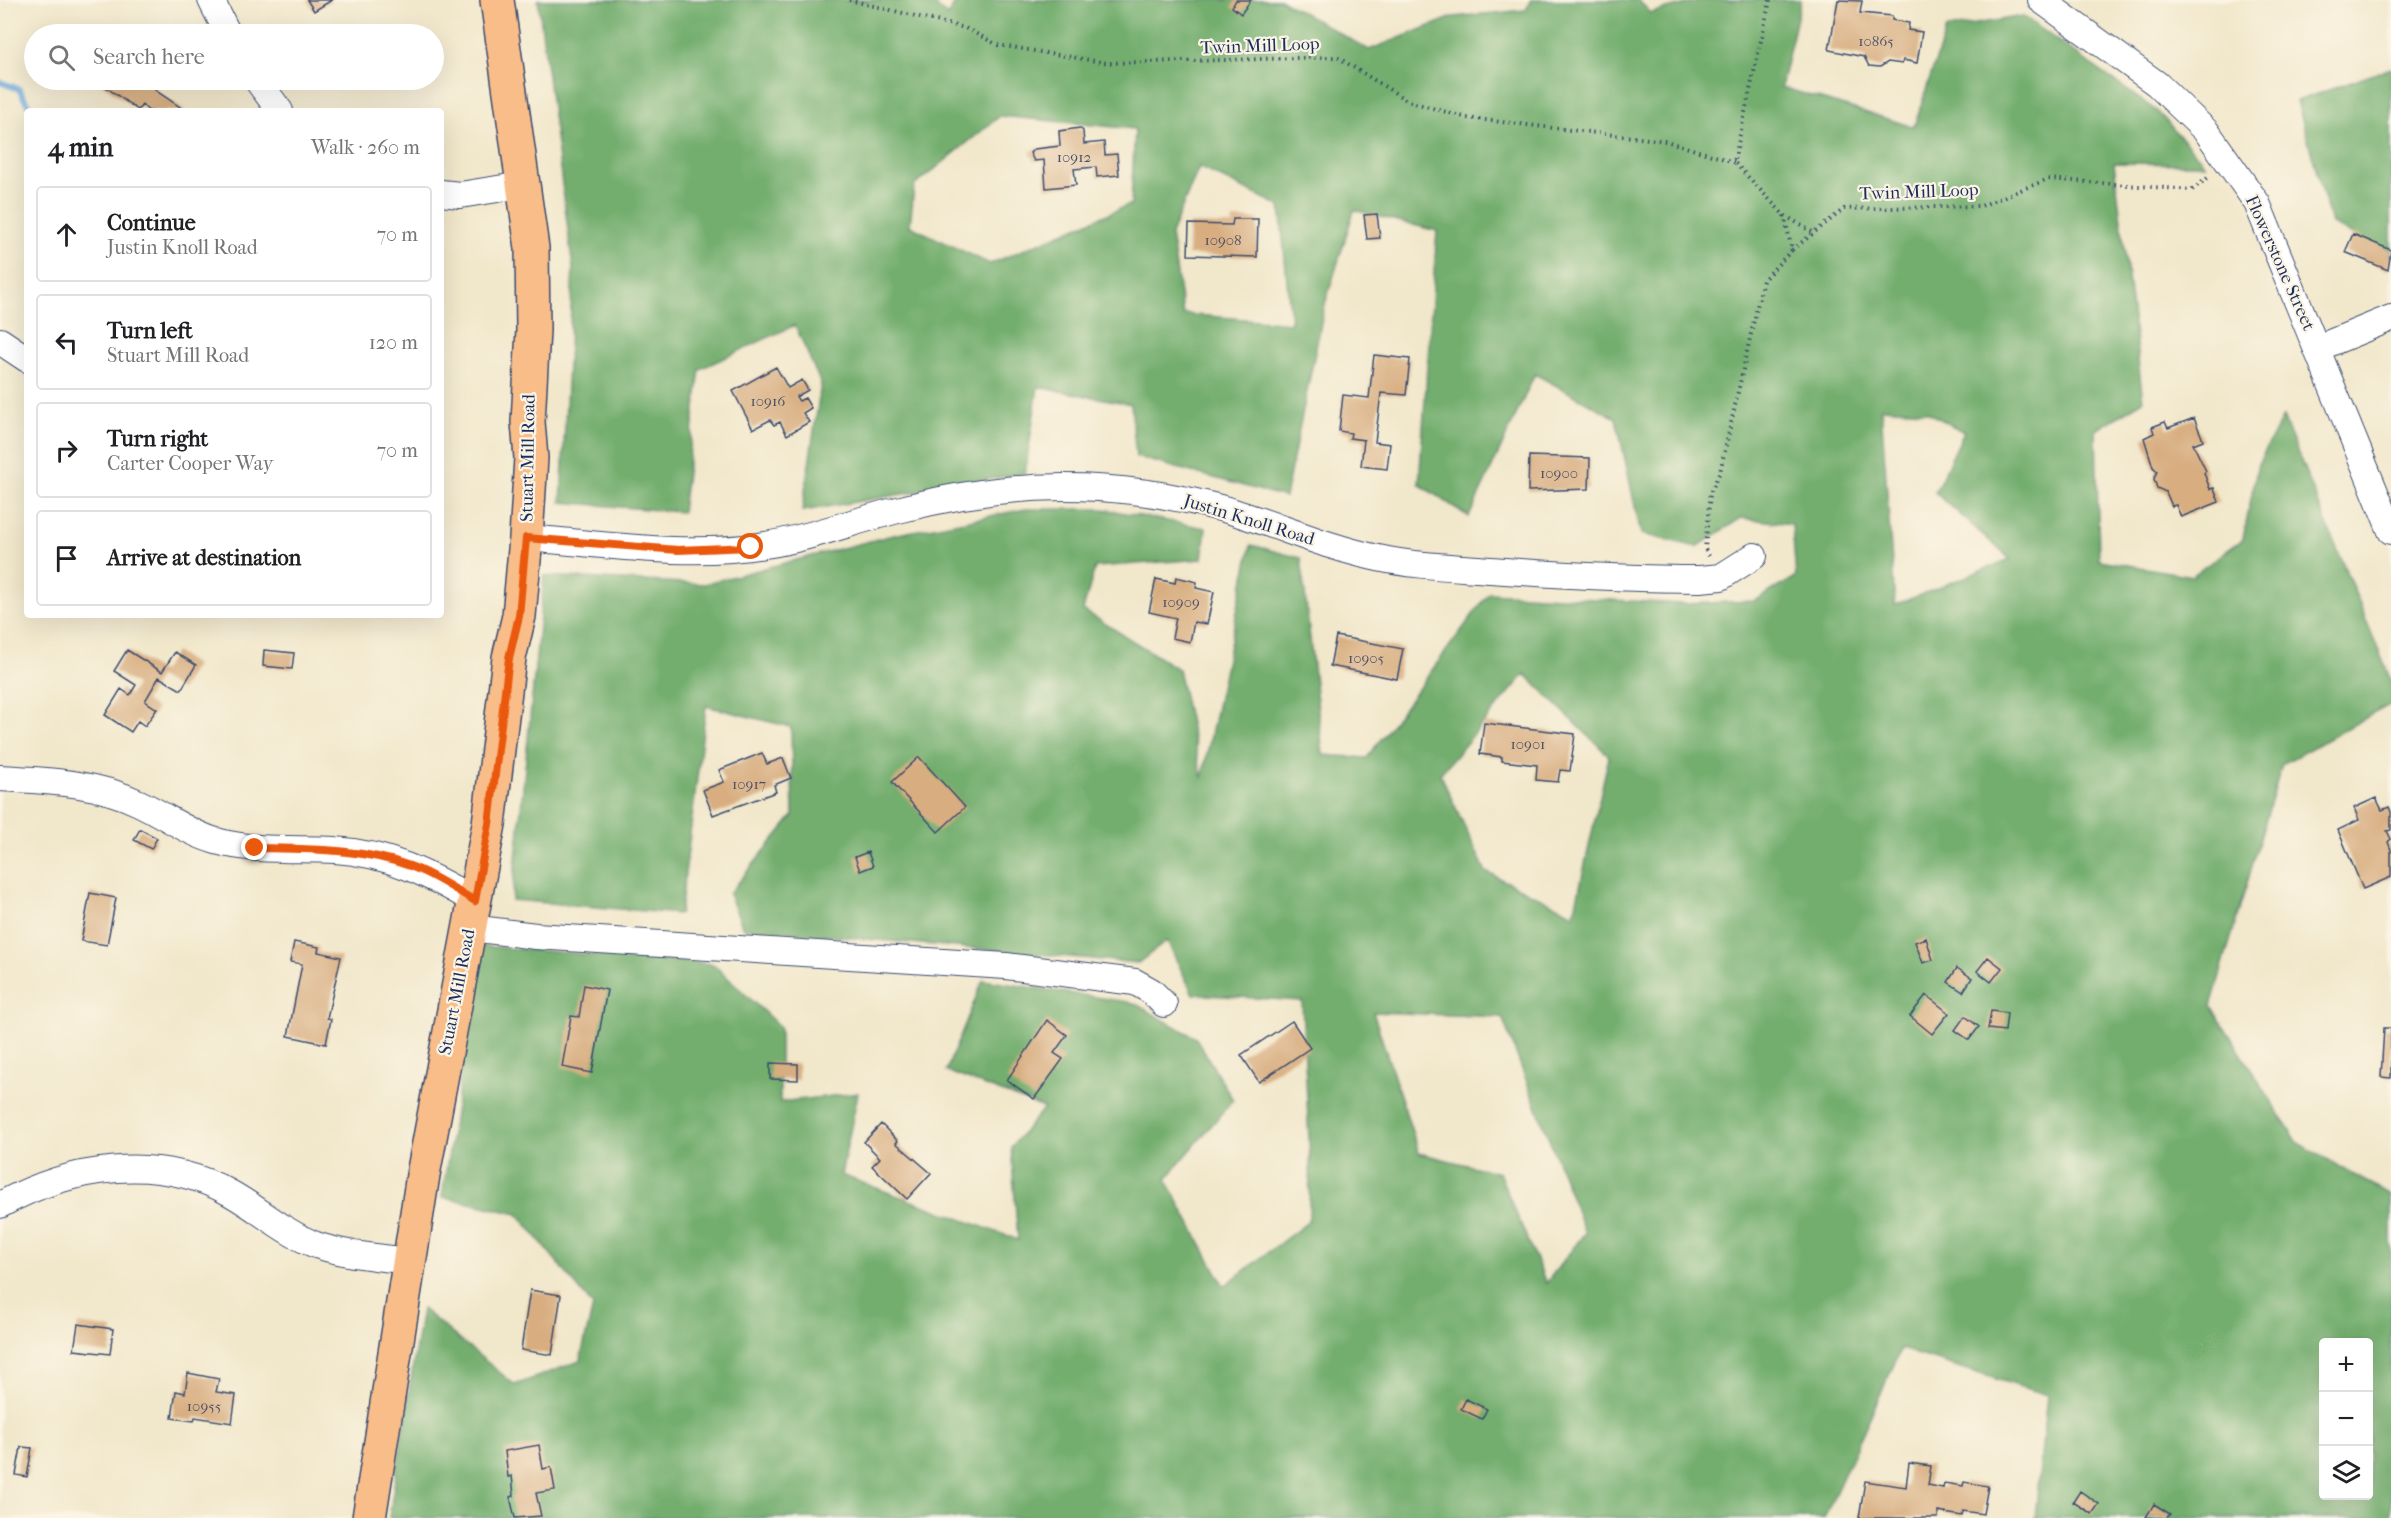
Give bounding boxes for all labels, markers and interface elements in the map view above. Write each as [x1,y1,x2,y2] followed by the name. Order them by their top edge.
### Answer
[24,24,444,90] search box
[1858,32,1894,50] house number: 10865
[1200,33,1320,59] street label: Twin Mill Loop
[45,41,78,74] icon: search
[93,44,205,70] text: Search here
[48,132,113,163] text: 4 min
[311,136,420,159] text: Walk · 260 m
[1057,148,1092,166] house number: 10912
[1859,179,1979,205] street label: Twin Mill Loop
[2241,192,2319,334] street label: Flowerstone Street
[107,210,196,236] text: Continue
[50,218,83,251] icon: ahead
[376,223,418,246] text: 70 m
[1204,231,1242,249] house number: 10908
[107,236,258,259] text: Justin Knoll Road
[107,318,193,344] text: Turn left
[50,326,83,359] icon: left
[369,331,418,354] text: 120 m
[107,344,249,367] text: Stuart Mill Road
[751,392,786,410] house number: 10916
[516,394,540,522] street label: Stuart Mill Road
[107,426,208,452] text: Turn right
[50,434,83,467] icon: right
[376,439,418,462] text: 70 m
[107,452,273,475] text: Carter Cooper Way
[1540,464,1578,482] house number: 10900
[1179,490,1317,550] street label: Justin Knoll Road
[737,533,763,559] route start
[50,542,83,575] icon: arrive
[107,545,301,571] text: Arrive at destination
[1162,593,1200,611] house number: 10909
[1348,649,1384,667] house number: 10905
[1511,735,1545,753] house number: 10901
[732,775,766,793] house number: 10917
[241,834,267,860] route end
[434,927,480,1057] street label: Stuart Mill Road
[2319,1338,2373,1500] map controls
[2319,1338,2373,1392] button: +
[2319,1392,2373,1446] button: −
[187,1397,221,1415] house number: 10955
[2319,1446,2373,1500] button: layers

